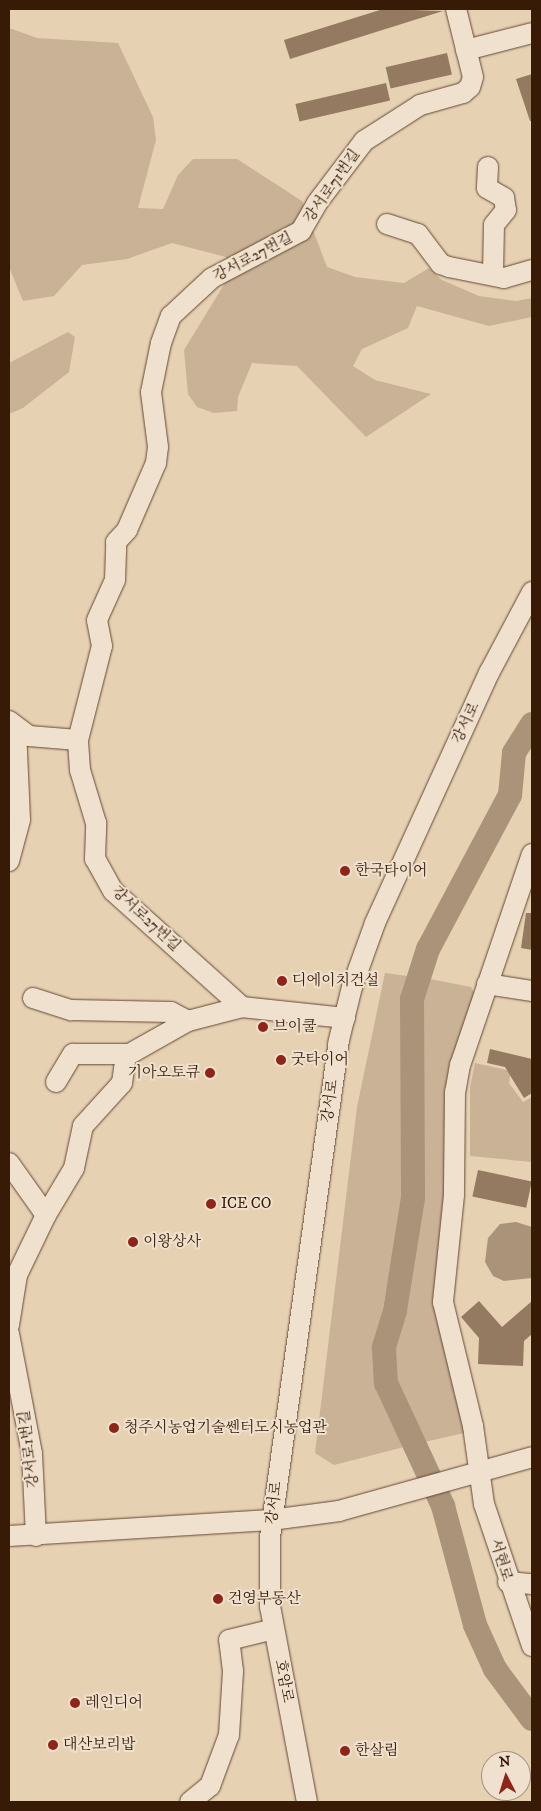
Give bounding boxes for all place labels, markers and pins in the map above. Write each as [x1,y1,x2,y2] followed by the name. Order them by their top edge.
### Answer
[355,862,427,880] place label: 한국타이어
[339,865,351,877] marker: 한국타이어
[292,972,379,990] place label: 디에이치건설
[276,975,288,987] marker: 디에이치건설
[273,1018,316,1036] place label: 브이쿨
[257,1021,269,1033] marker: 브이쿨
[291,1051,349,1069] place label: 굿타이어
[275,1054,287,1066] marker: 굿타이어
[128,1064,200,1082] place label: 기아오토큐
[204,1067,216,1079] marker: 기아오토큐
[221,1195,271,1213] place label: ICE CO
[205,1198,217,1210] marker: ICE CO
[143,1233,201,1251] place label: 이왕상사
[127,1236,139,1248] marker: 이왕상사
[124,1419,327,1437] place label: 청주시농업기술쎈터도시농업관
[108,1422,120,1434] marker: 청주시농업기술쎈터도시농업관
[228,1590,300,1608] place label: 건영부동산
[212,1593,224,1605] marker: 건영부동산
[85,1694,143,1712] place label: 레인디어
[69,1697,81,1709] marker: 레인디어
[63,1736,135,1754] place label: 대산보리밥
[47,1739,59,1751] marker: 대산보리밥
[355,1742,398,1760] place label: 한살림
[339,1745,351,1757] marker: 한살림

